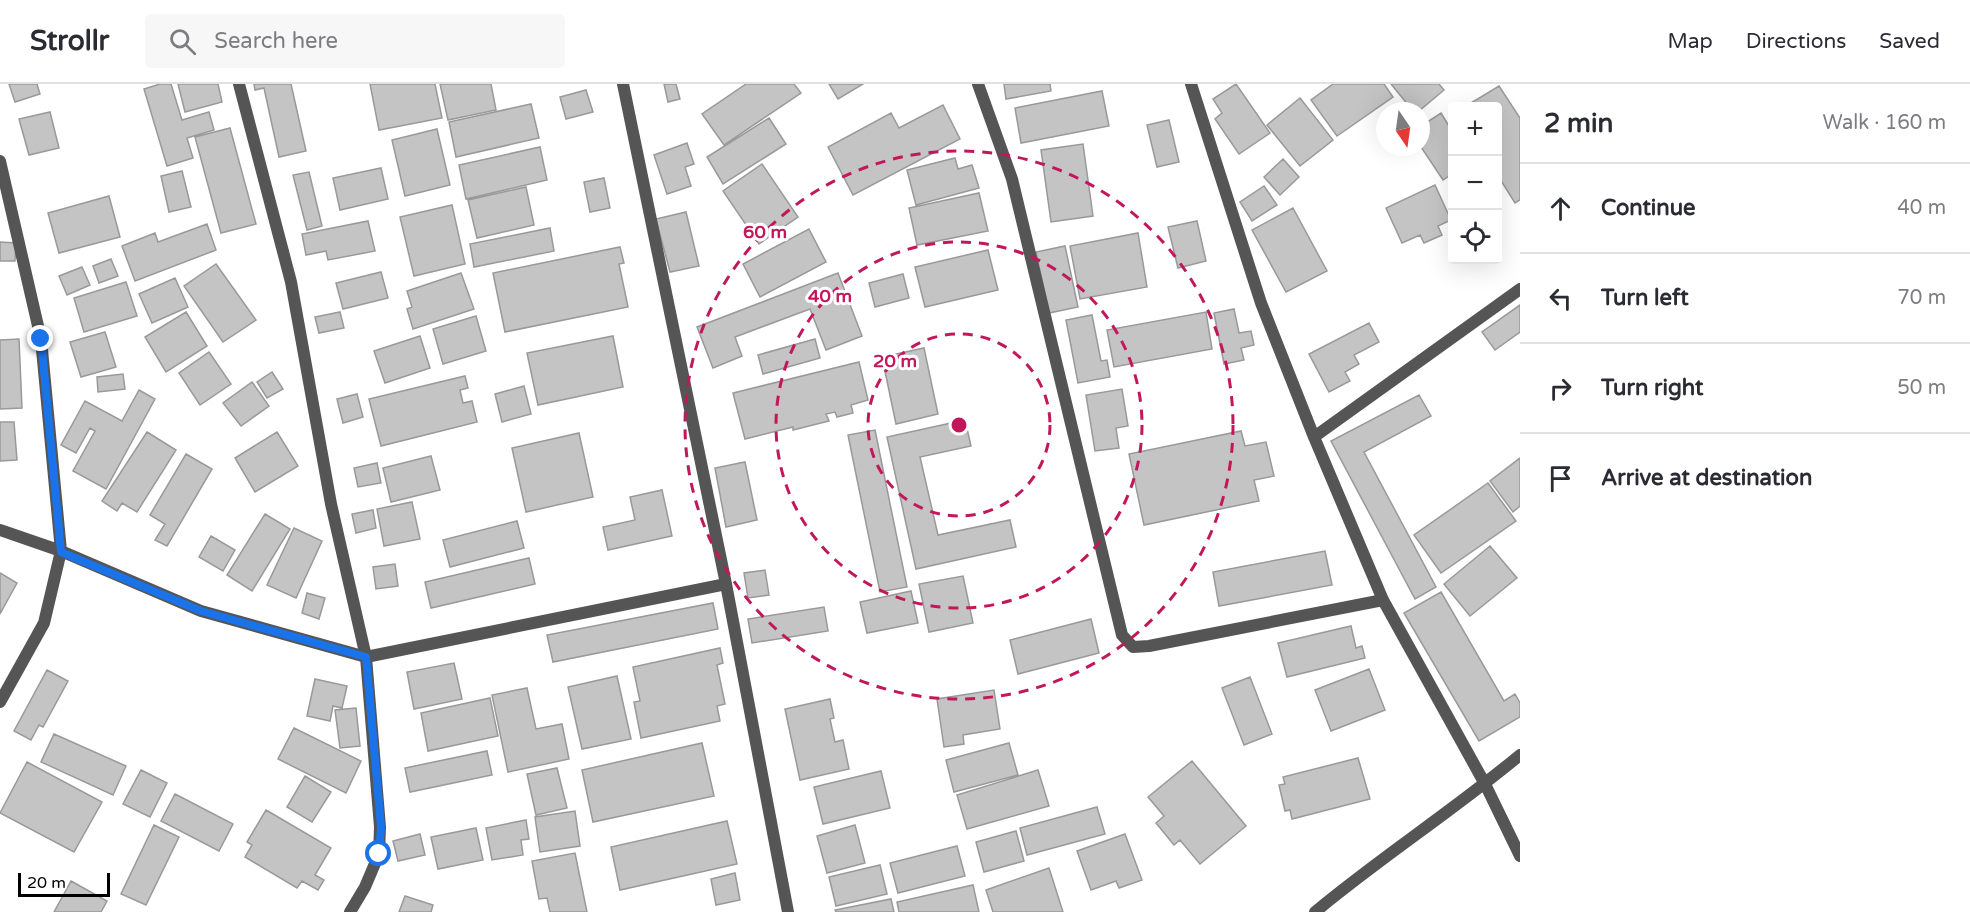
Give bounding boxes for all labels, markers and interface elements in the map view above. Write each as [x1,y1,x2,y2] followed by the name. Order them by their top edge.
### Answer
[145,14,565,68] search box
[30,24,109,58] text: Strollr
[166,25,199,58] icon: search
[214,28,338,54] text: Search here
[1667,29,1713,54] text: Map
[1746,29,1846,54] text: Directions
[1879,29,1940,54] text: Saved
[1376,102,1430,156] north arrow
[1448,102,1502,264] map controls
[1448,102,1502,156] button: +
[1544,108,1613,139] text: 2 min
[1823,111,1946,135] text: Walk · 160 m
[1448,156,1502,210] button: −
[1544,192,1577,225] icon: ahead
[1601,195,1696,221] text: Continue
[1897,196,1946,220] text: 40 m
[1448,210,1502,264] button: locate
[743,221,787,243] text: 60 m
[1544,282,1577,315] icon: left
[808,285,852,307] text: 40 m
[1601,285,1689,311] text: Turn left
[1897,286,1946,310] text: 70 m
[27,325,53,351] route end
[873,350,917,372] text: 20 m
[1544,372,1577,405] icon: right
[1601,375,1703,401] text: Turn right
[1897,376,1946,400] text: 50 m
[949,415,969,435] centre of rings
[1544,462,1577,495] icon: arrive
[1601,465,1812,491] text: Arrive at destination
[365,840,391,866] route start
[18,870,110,898] scale bar
[27,873,66,893] text: 20 m

